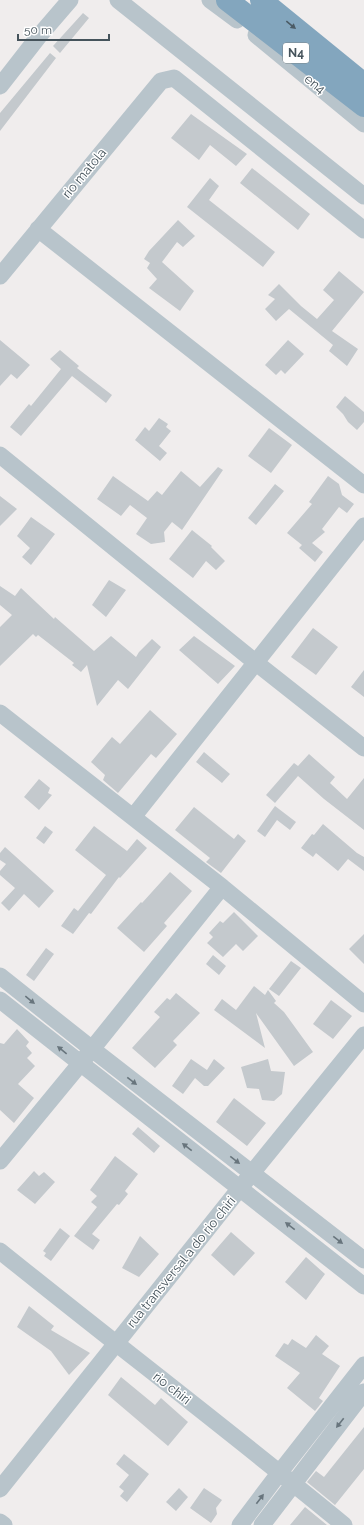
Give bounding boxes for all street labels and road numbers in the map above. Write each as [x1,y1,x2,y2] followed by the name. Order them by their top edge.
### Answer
[283,43,309,63] road number: N4
[302,71,328,97] street label: en4
[59,145,109,201] street label: rio matola
[124,1194,238,1330] street label: rua transversal a do rio chiri
[150,1369,194,1407] street label: rio chiri

